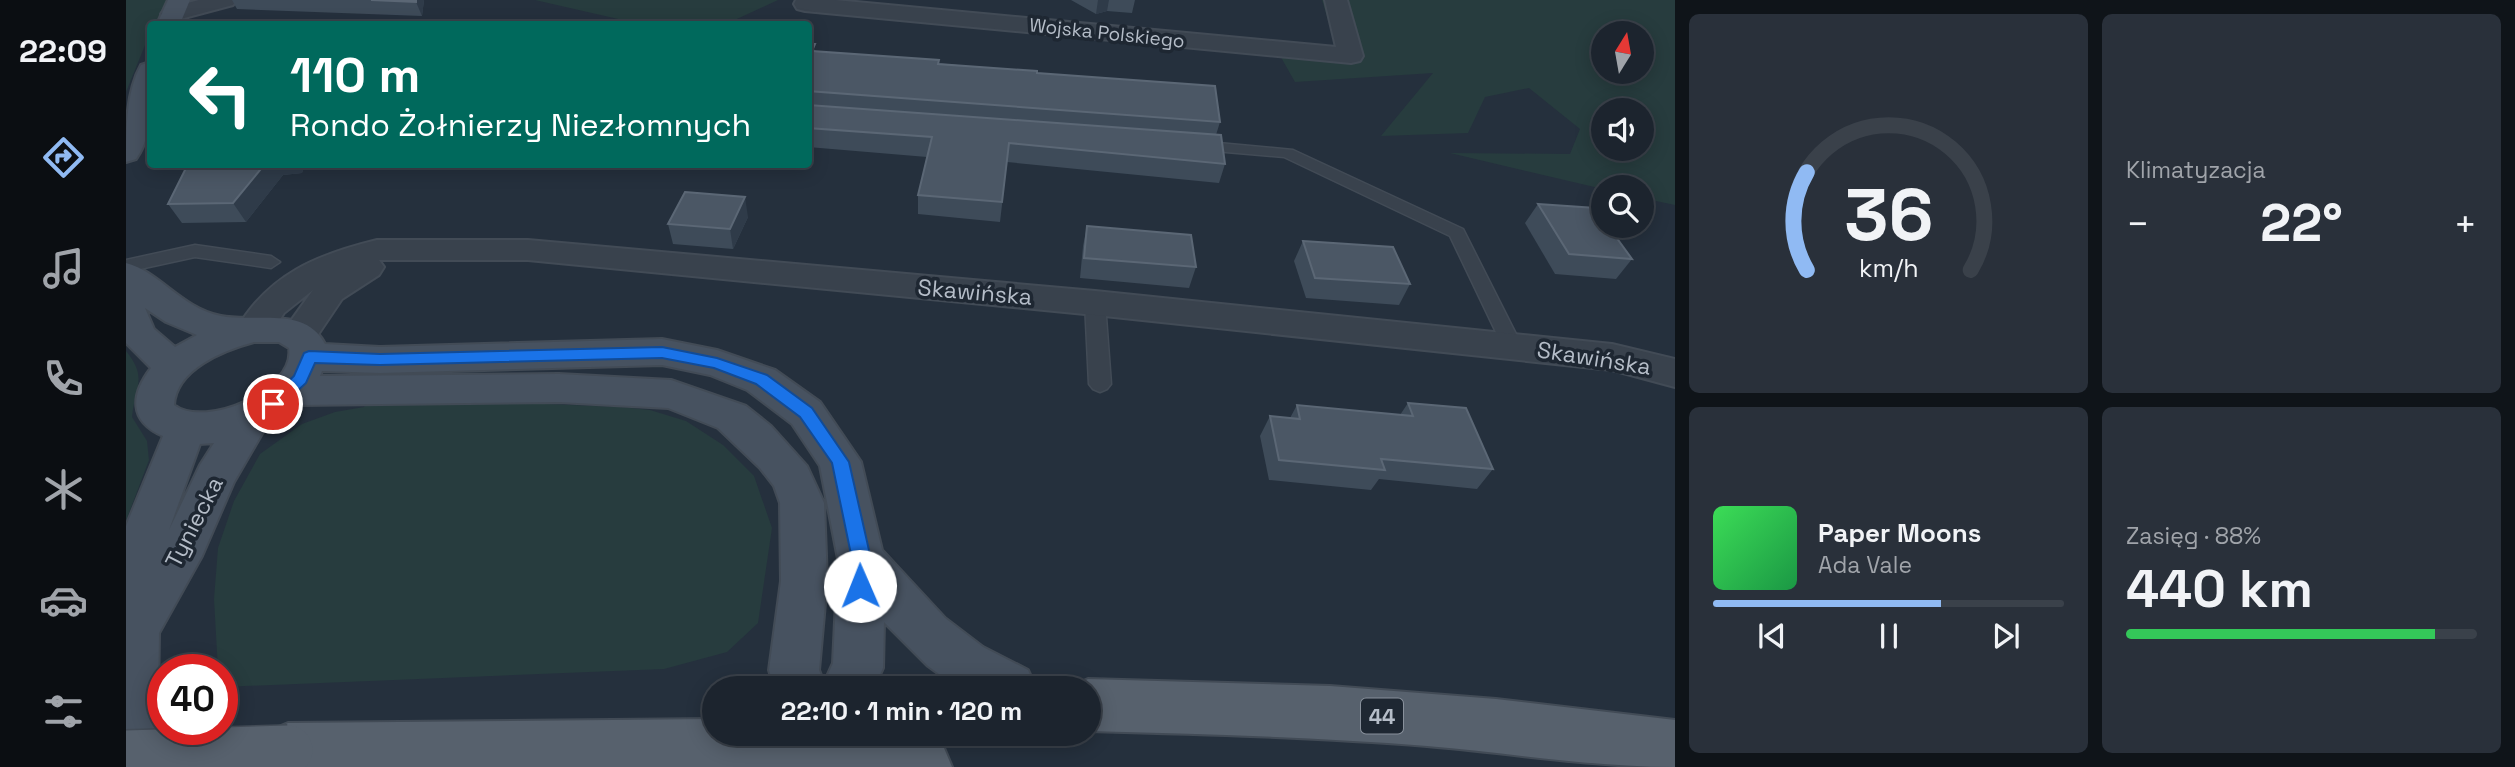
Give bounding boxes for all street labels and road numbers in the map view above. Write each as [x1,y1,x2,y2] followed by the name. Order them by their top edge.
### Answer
[1028,12,1186,54] street label: Wojska Polskiego
[916,272,1034,312] street label: Skawińska
[1535,334,1653,382] street label: Skawińska
[158,471,230,573] street label: Tyniecka
[1361,698,1403,734] road number: 44

